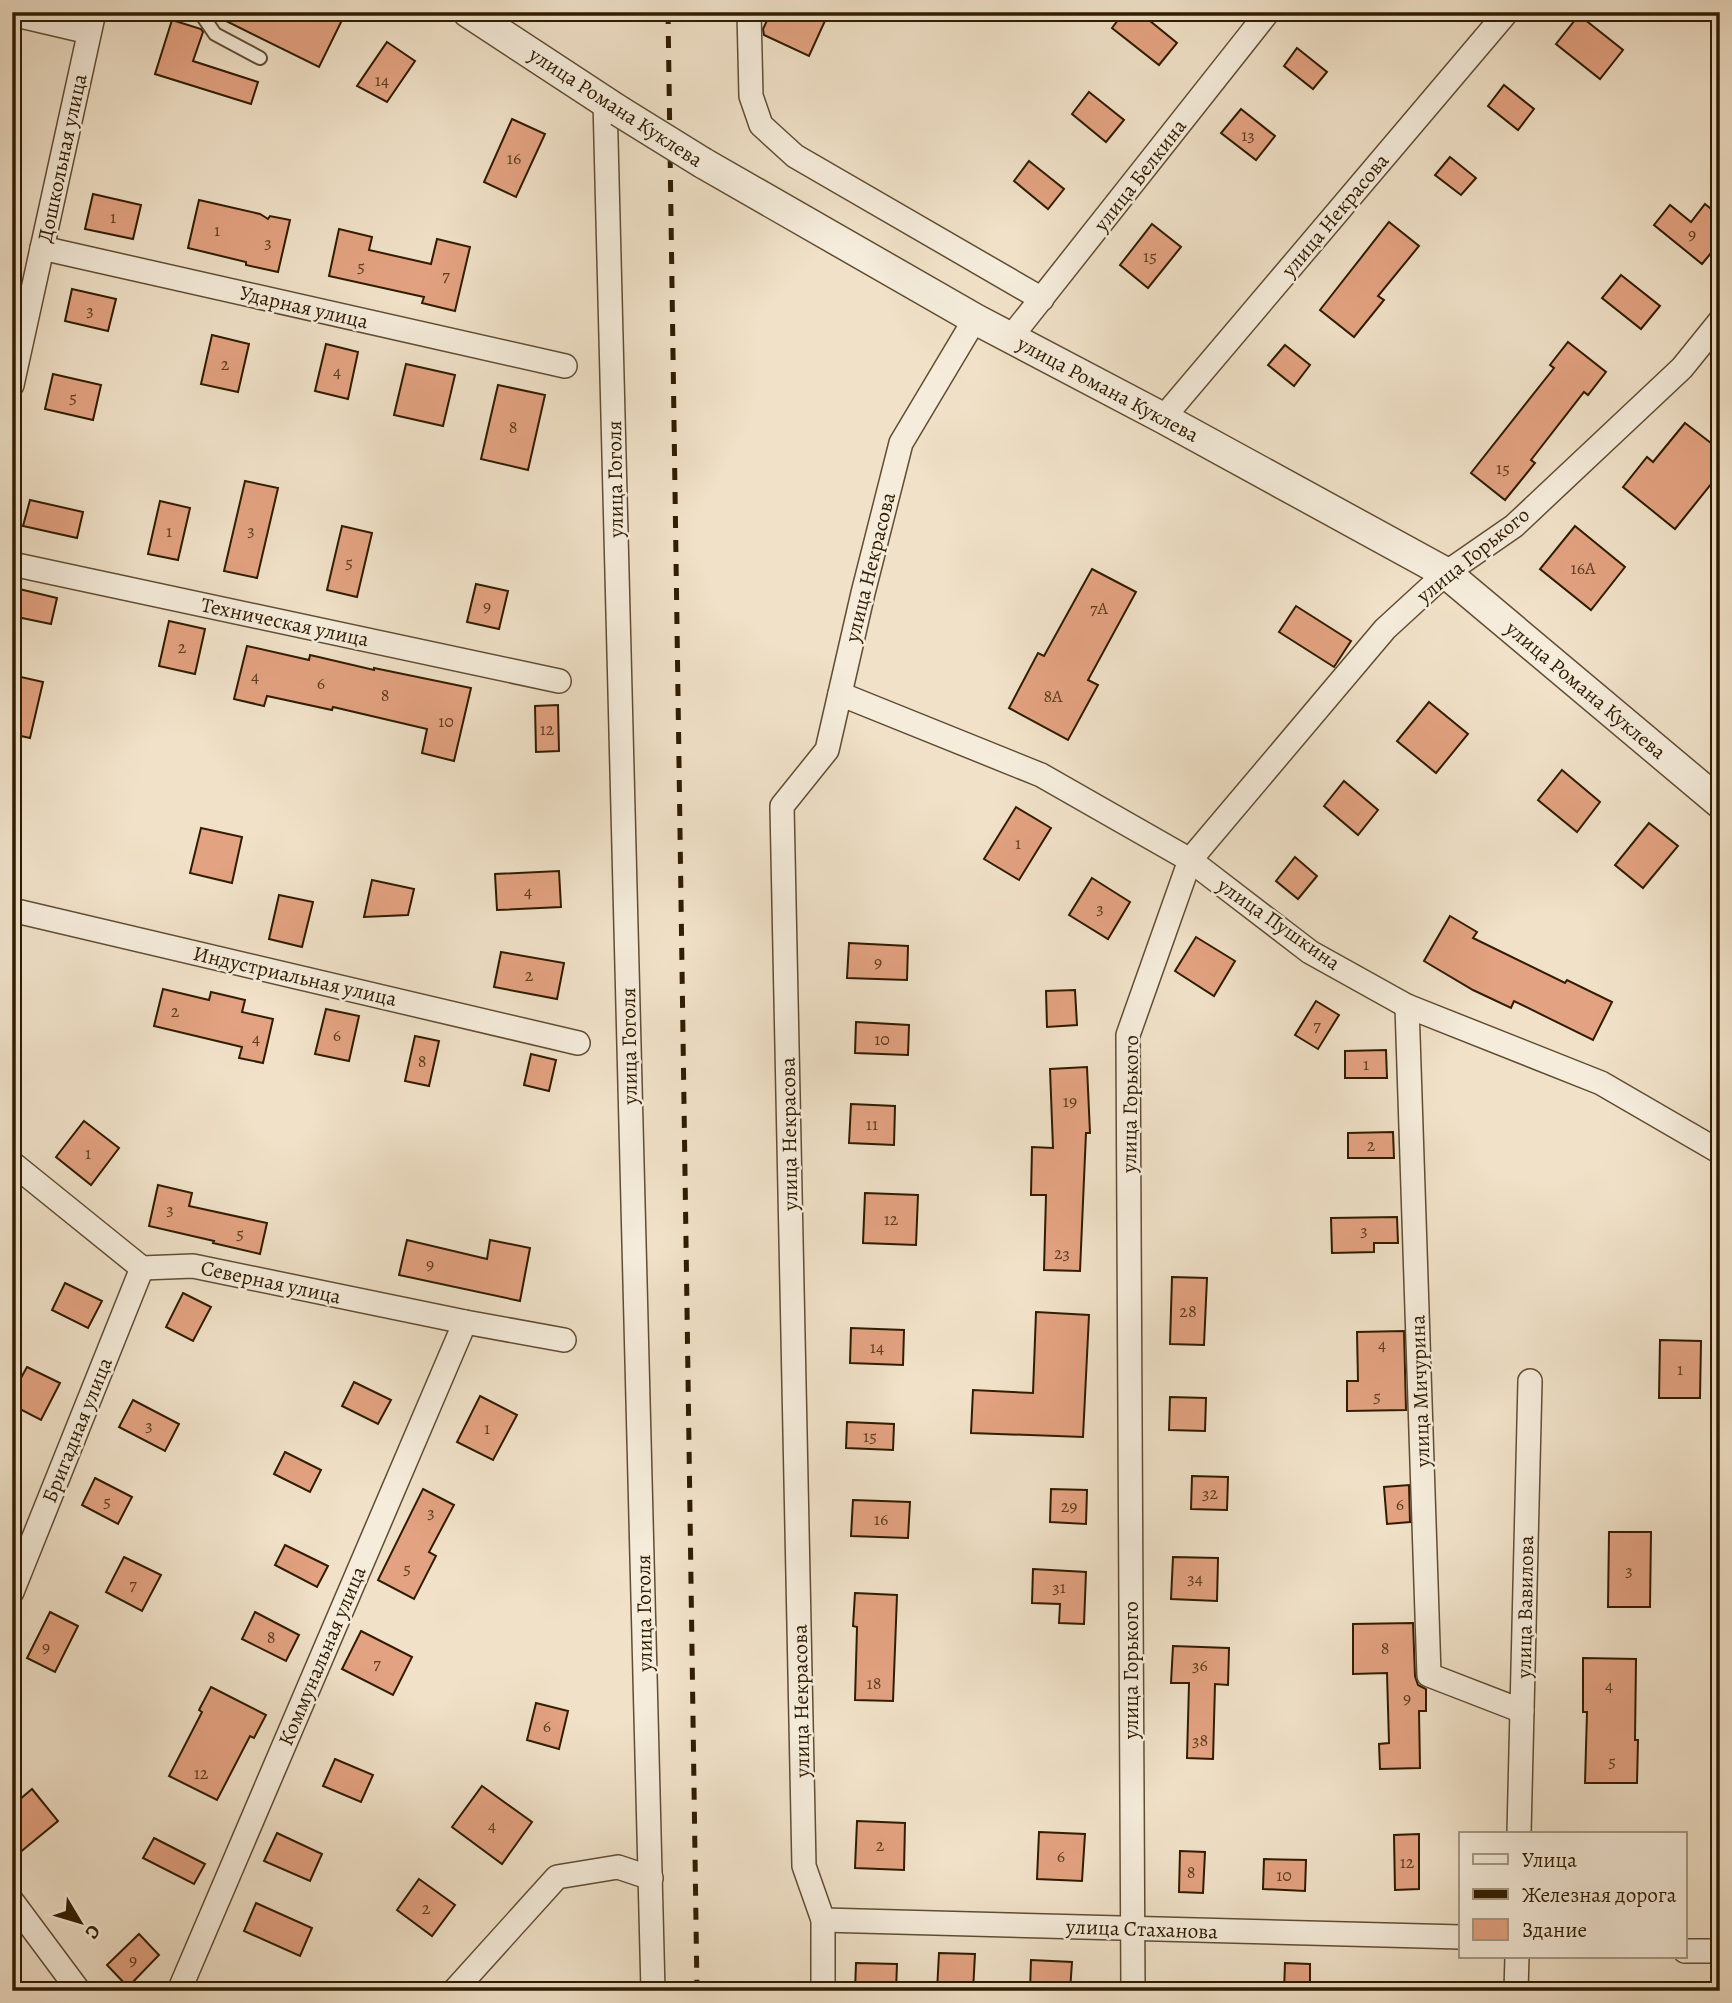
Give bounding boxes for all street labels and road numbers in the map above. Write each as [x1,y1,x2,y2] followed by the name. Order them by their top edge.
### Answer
[523,40,708,174] street label: улица Романа Куклева
[30,71,94,245] street label: Дошкольная улица
[1087,113,1193,238] street label: улица Белкина
[1274,147,1395,284] street label: улица Некрасова
[237,279,371,335] street label: Ударная улица
[1012,329,1204,449] street label: улица Романа Куклева
[600,420,630,539] street label: улица Гоголя
[838,489,902,646] street label: улица Некрасова
[1410,501,1535,610] street label: улица Горького
[198,591,372,654] street label: Техническая улица
[1499,614,1672,766] street label: улица Романа Куклева
[1211,871,1346,977] street label: улица Пушкина
[190,939,400,1013] street label: Индустриальная улица
[614,987,644,1106] street label: улица Гоголя
[1115,1035,1145,1174] street label: улица Горького
[774,1057,804,1212] street label: улица Некрасова
[198,1253,344,1311] street label: Северная улица
[1403,1314,1437,1469] street label: улица Мичурина
[35,1353,119,1507] street label: Бригадная улица
[1510,1535,1540,1680] street label: улица Вавилова
[629,1554,659,1673] street label: улица Гоголя
[272,1562,373,1750] street label: Коммунальная улица
[1117,1601,1145,1740] street label: улица Горького
[786,1624,816,1779] street label: улица Некрасова
[1065,1912,1219,1946] street label: улица Стаханова

